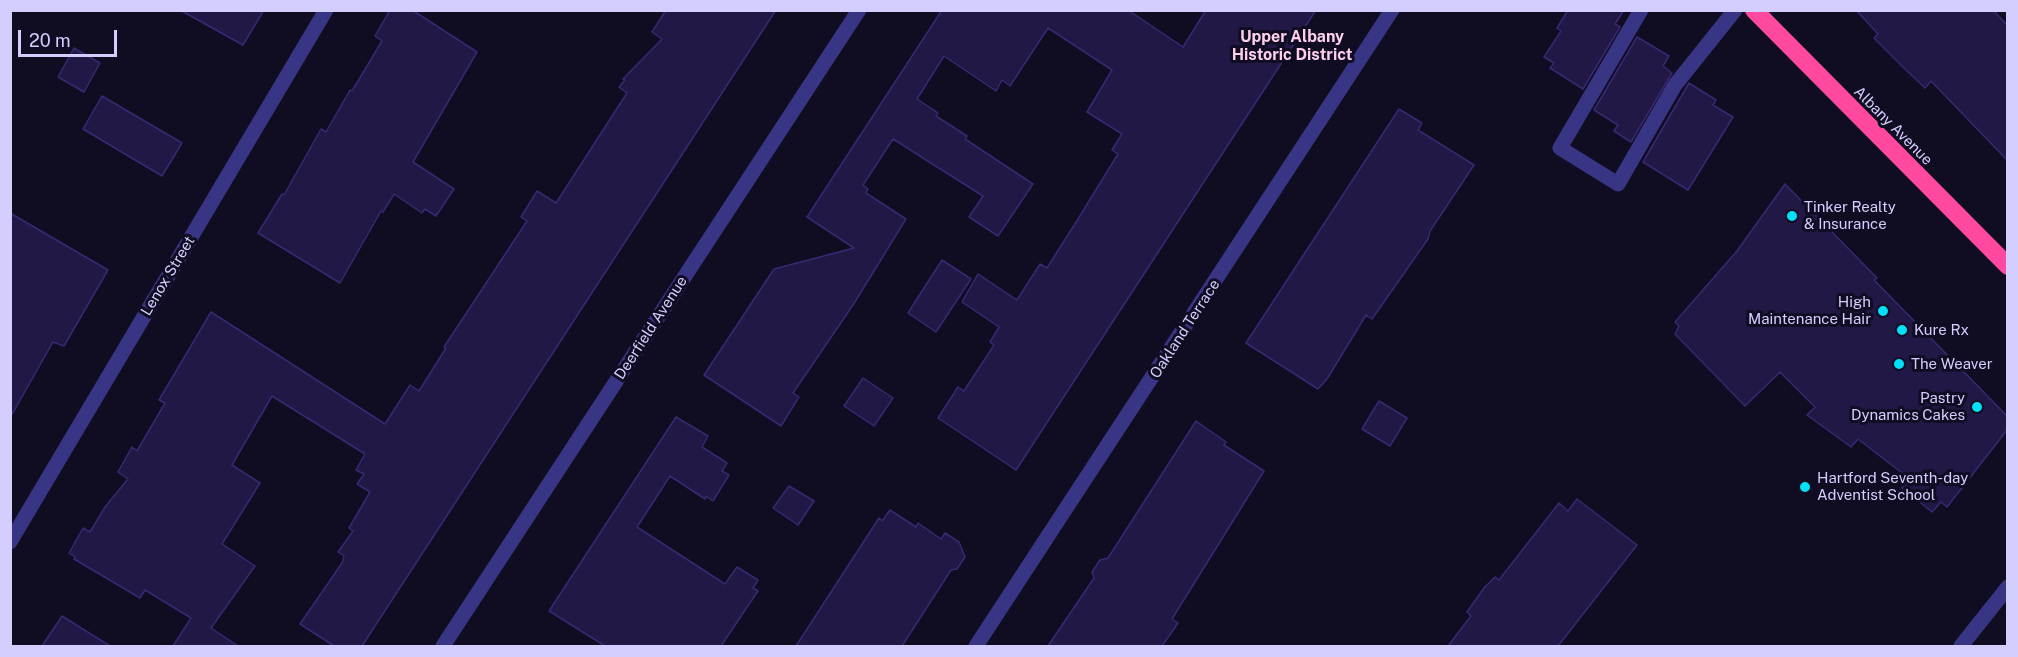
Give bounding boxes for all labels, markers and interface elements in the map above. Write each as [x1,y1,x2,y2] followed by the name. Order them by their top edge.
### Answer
[21,18,120,56] scale bar
[1232,27,1352,65] district label: Upper Albany Historic District
[29,30,71,51] text: 20 m
[1850,83,1936,169] street label: Albany Avenue
[1804,198,1896,233] place label: Tinker Realty & Insurance
[1785,209,1799,223] marker: Tinker Realty & Insurance
[137,233,199,319] street label: Lenox Street
[611,273,691,383] street label: Deerfield Avenue
[1146,276,1224,382] street label: Oakland Terrace
[1748,293,1871,328] place label: High Maintenance Hair
[1876,304,1890,318] marker: High Maintenance Hair
[1914,321,1969,339] place label: Kure Rx
[1895,323,1909,337] marker: Kure Rx
[1911,355,1993,373] place label: The Weaver
[1892,357,1906,371] marker: The Weaver
[1851,389,1965,424] place label: Pastry Dynamics Cakes
[1970,400,1984,414] marker: Pastry Dynamics Cakes
[1817,469,1968,504] place label: Hartford Seventh-day Adventist School
[1798,480,1812,494] marker: Hartford Seventh-day Adventist School

